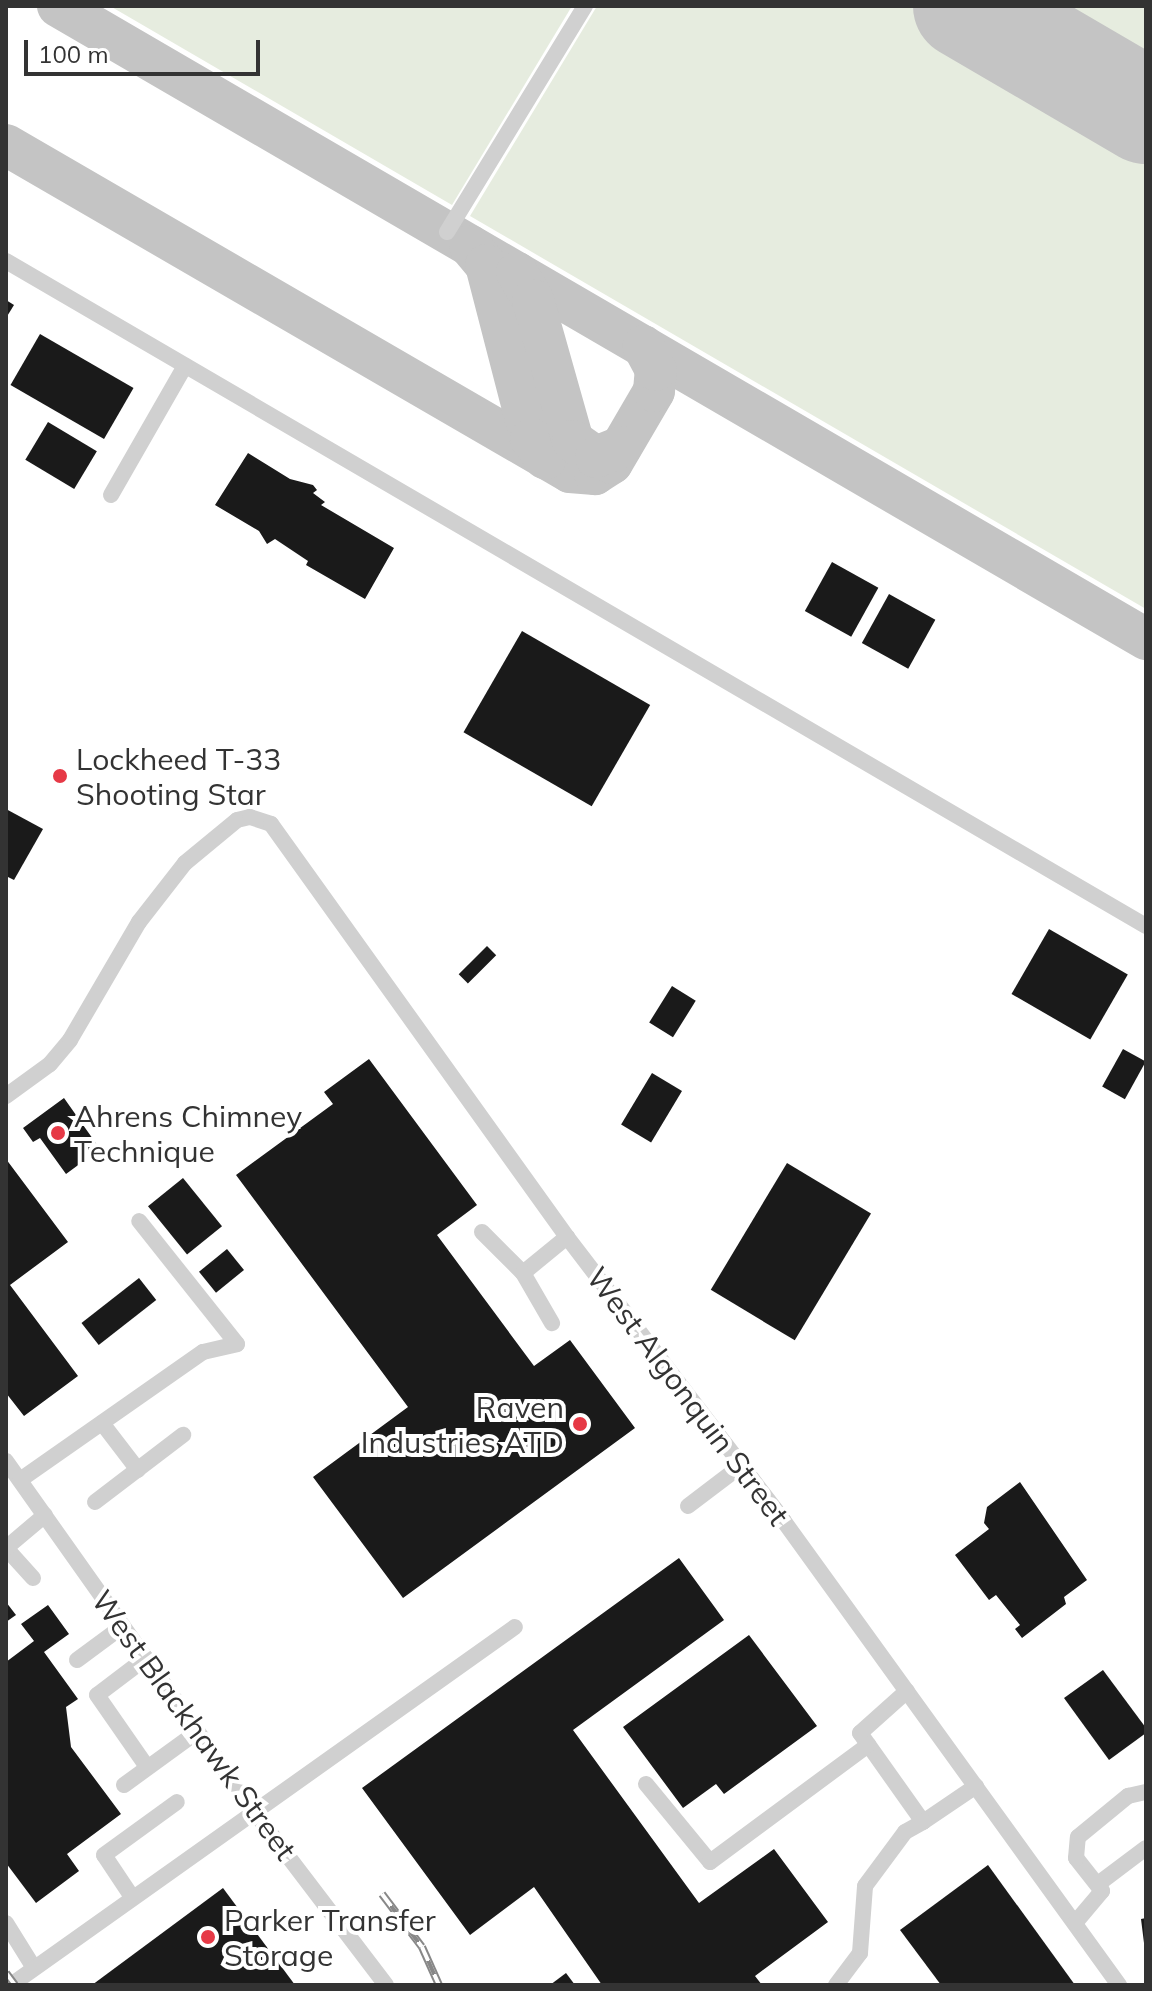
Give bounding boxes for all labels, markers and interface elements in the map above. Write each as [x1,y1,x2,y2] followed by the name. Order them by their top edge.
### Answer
[28,24,264,74] scale bar
[38,39,109,69] text: 100 m
[76,741,281,812] place label: Lockheed T-33 Shooting Star
[51,767,69,785] marker: Lockheed T-33 Shooting Star
[74,1098,302,1168] place label: Ahrens Chimney Technique
[49,1124,67,1142] marker: Ahrens Chimney Technique
[579,1260,797,1532] street label: West Algonquin Street
[361,1389,564,1460] place label: Raven Industries ATD
[571,1415,589,1433] marker: Raven Industries ATD
[84,1583,304,1867] street label: West Blackhawk Street
[224,1902,436,1972] place label: Parker Transfer Storage
[199,1928,217,1946] marker: Parker Transfer Storage

